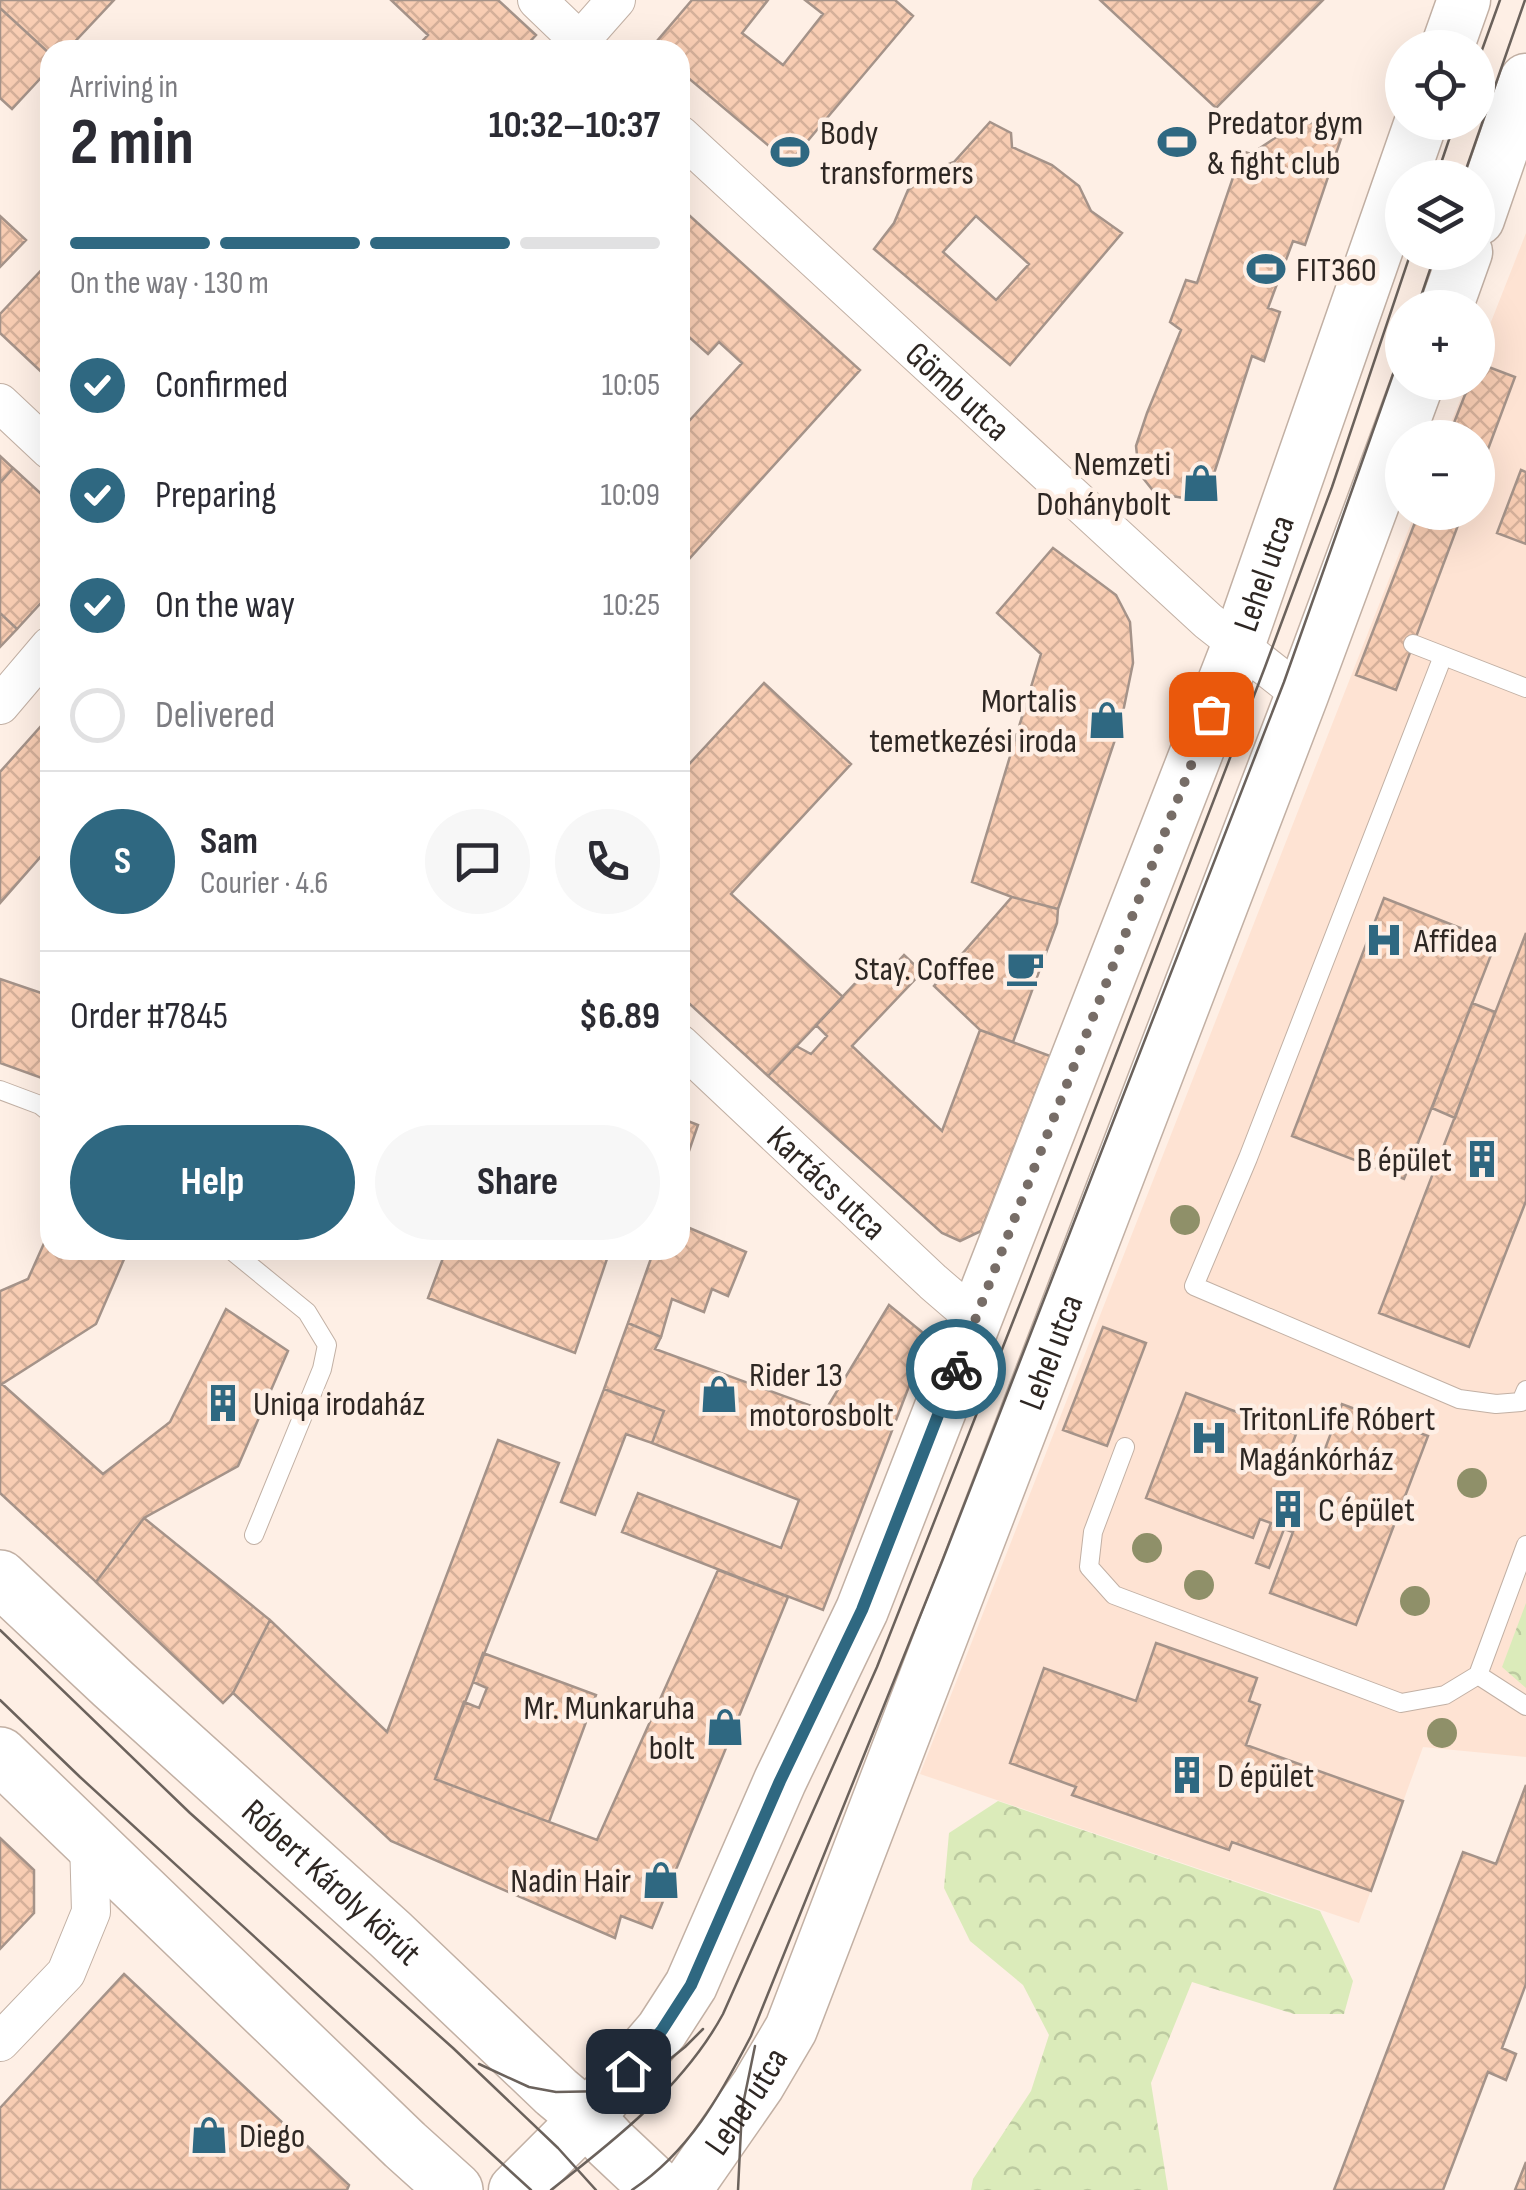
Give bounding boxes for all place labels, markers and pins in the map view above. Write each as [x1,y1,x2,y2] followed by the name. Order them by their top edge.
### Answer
[1207,102,1363,185] place label: Predator gym & fight club
[820,112,974,195] place label: Body transformers
[1156,121,1198,163] sports icon: Predator gym & fight club
[769,131,811,173] sports icon: Body transformers
[1245,248,1287,290] sports icon: FIT360
[1296,249,1377,292] place label: FIT360
[1036,443,1171,526] place label: Nemzeti Dohánybolt
[1180,462,1222,504] shop icon: Nemzeti Dohánybolt
[1169,672,1254,757] pin
[869,680,1077,763] place label: Mortalis temetkezési iroda
[1086,699,1128,741] shop icon: Mortalis temetkezési iroda
[1363,919,1405,961] hospital icon: Affidea
[1413,920,1498,963] place label: Affidea
[1004,947,1046,989] cafe icon: Stay. Coffee
[854,948,995,991] place label: Stay. Coffee
[1461,1138,1503,1180] building icon: B épület
[1357,1139,1452,1182] place label: B épület
[749,1354,894,1437] place label: Rider 13 motorosbolt
[698,1373,740,1415] shop icon: Rider 13 motorosbolt
[202,1382,244,1424] building icon: Uniqa irodaház
[253,1383,425,1426] place label: Uniqa irodaház
[1239,1398,1436,1481] place label: TritonLife Róbert Magánkórház
[1188,1417,1230,1459] hospital icon: TritonLife Róbert Magánkórház
[1267,1488,1309,1530] building icon: C épület
[1318,1489,1415,1532] place label: C épület
[524,1687,695,1770] place label: Mr. Munkaruha bolt
[704,1706,746,1748] shop icon: Mr. Munkaruha bolt
[1166,1754,1208,1796] building icon: D épület
[1217,1755,1314,1798] place label: D épület
[640,1859,682,1901] shop icon: Nadin Hair
[510,1860,631,1903] place label: Nadin Hair
[586,2029,671,2114] pin
[188,2114,230,2156] shop icon: Diego
[239,2115,305,2158] place label: Diego

